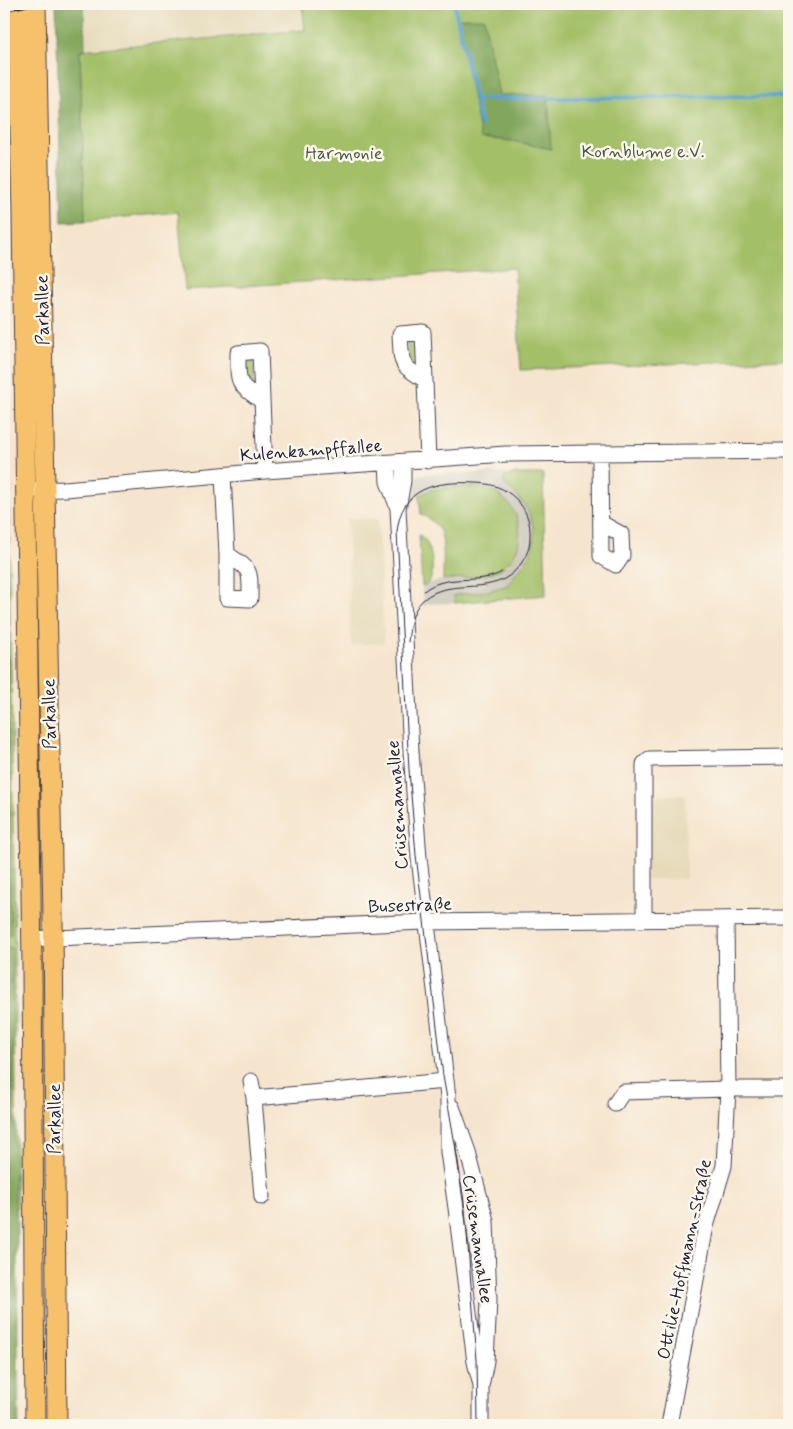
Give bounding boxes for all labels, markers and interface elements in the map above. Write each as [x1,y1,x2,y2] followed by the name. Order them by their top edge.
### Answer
[581,140,705,164] park label: Kornblume e.V.
[305,142,383,166] park label: Harmonie
[30,274,56,345] street label: Parkallee
[239,434,383,468] street label: Kulenkampffallee
[37,678,63,749] street label: Parkallee
[382,739,414,870] street label: Crüsemannallee
[368,893,453,919] street label: Busestraße
[43,1084,67,1154] street label: Parkallee
[652,1157,718,1362] street label: Ottilie-Hoffmann-Straße
[456,1173,498,1305] street label: Crüsemannallee

